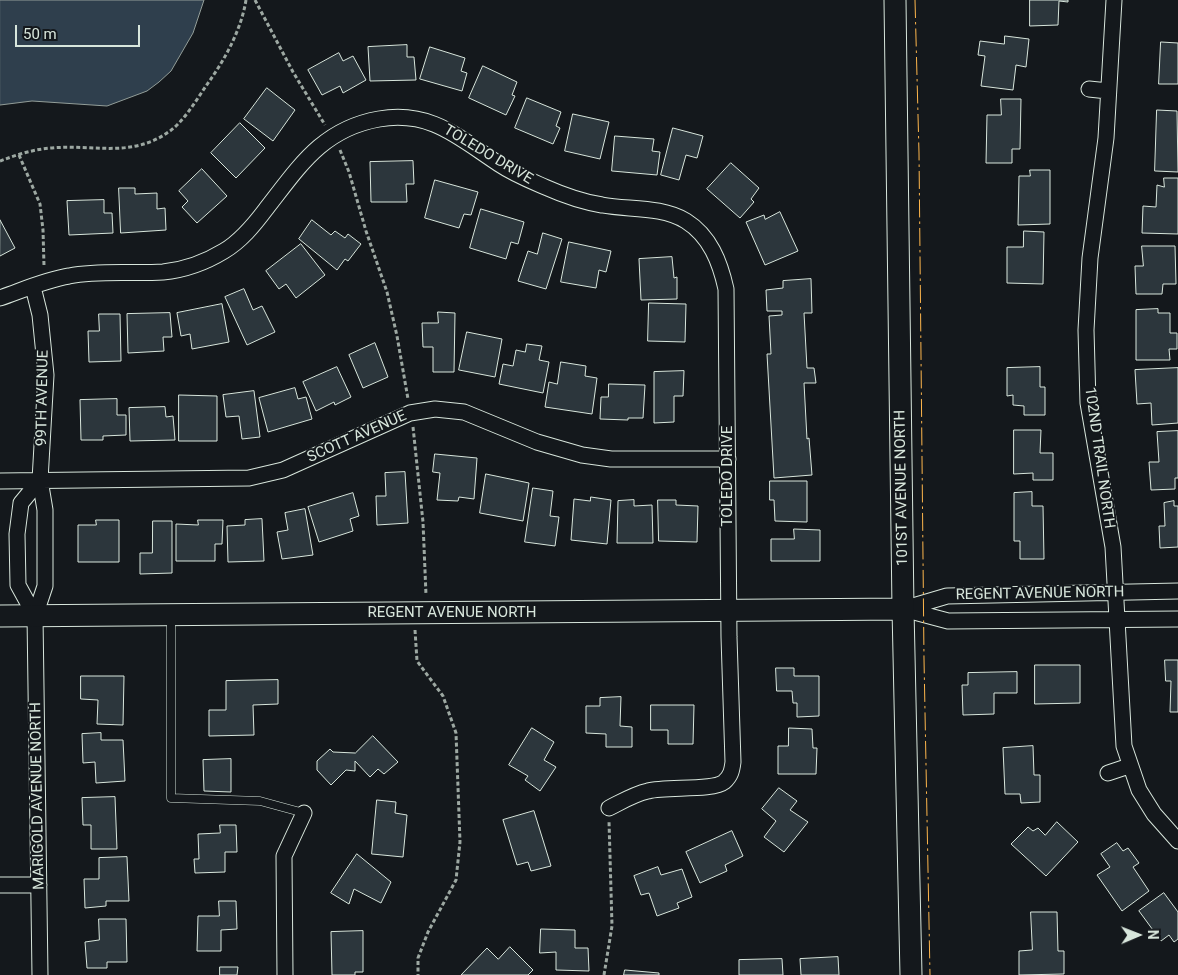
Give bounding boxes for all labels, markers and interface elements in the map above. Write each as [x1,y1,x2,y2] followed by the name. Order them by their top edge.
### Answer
[18,15,142,47] scale bar
[23,25,57,43] text: 50 m
[440,121,536,189] street label: TOLEDO DRIVE
[33,350,53,446] street label: 99TH AVENUE
[1080,386,1118,530] street label: 102ND TRAIL NORTH
[305,407,409,467] street label: SCOTT AVENUE
[892,410,912,566] street label: 101ST AVENUE NORTH
[719,426,737,526] street label: TOLEDO DRIVE
[955,584,1125,604] street label: REGENT AVENUE NORTH
[368,604,536,622] street label: REGENT AVENUE NORTH
[27,702,49,890] street label: MARIGOLD AVENUE NORTH
[1113,910,1163,960] north arrow
[1145,930,1161,940] text: N

